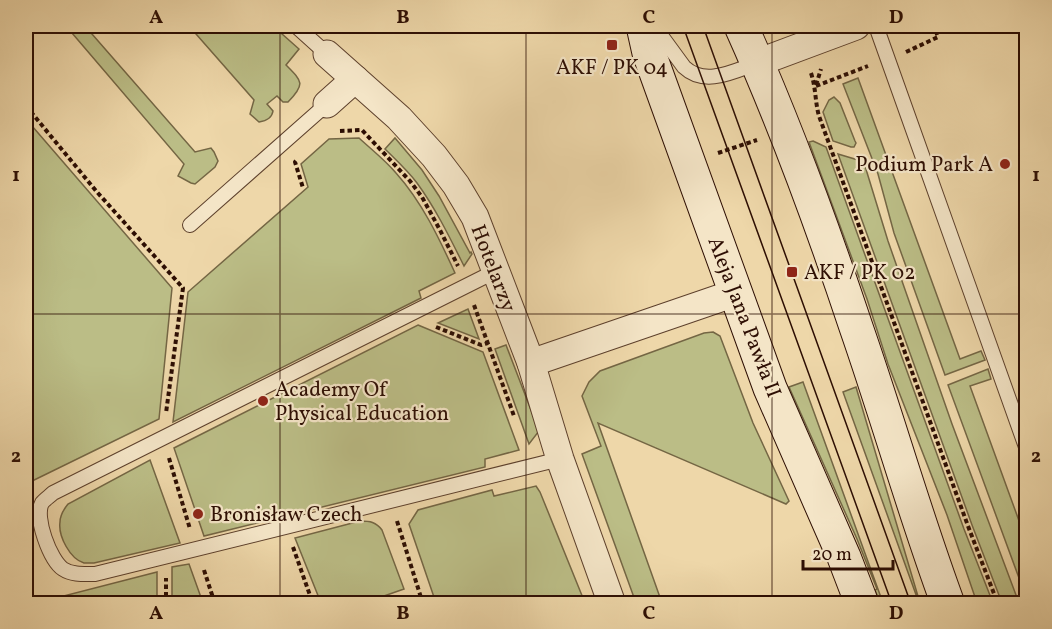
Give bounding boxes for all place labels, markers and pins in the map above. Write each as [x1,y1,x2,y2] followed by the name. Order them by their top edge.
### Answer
[605,38,619,52] marker: AKF / PK 04
[556,54,668,83] place label: AKF / PK 04
[855,151,993,180] place label: Podium Park A
[998,157,1012,171] marker: Podium Park A
[804,259,915,288] place label: AKF / PK 02
[785,265,799,279] marker: AKF / PK 02
[275,376,449,429] place label: Academy Of Physical Education
[256,394,270,408] marker: Academy Of Physical Education
[210,501,362,530] place label: Bronisław Czech
[191,507,205,521] marker: Bronisław Czech

